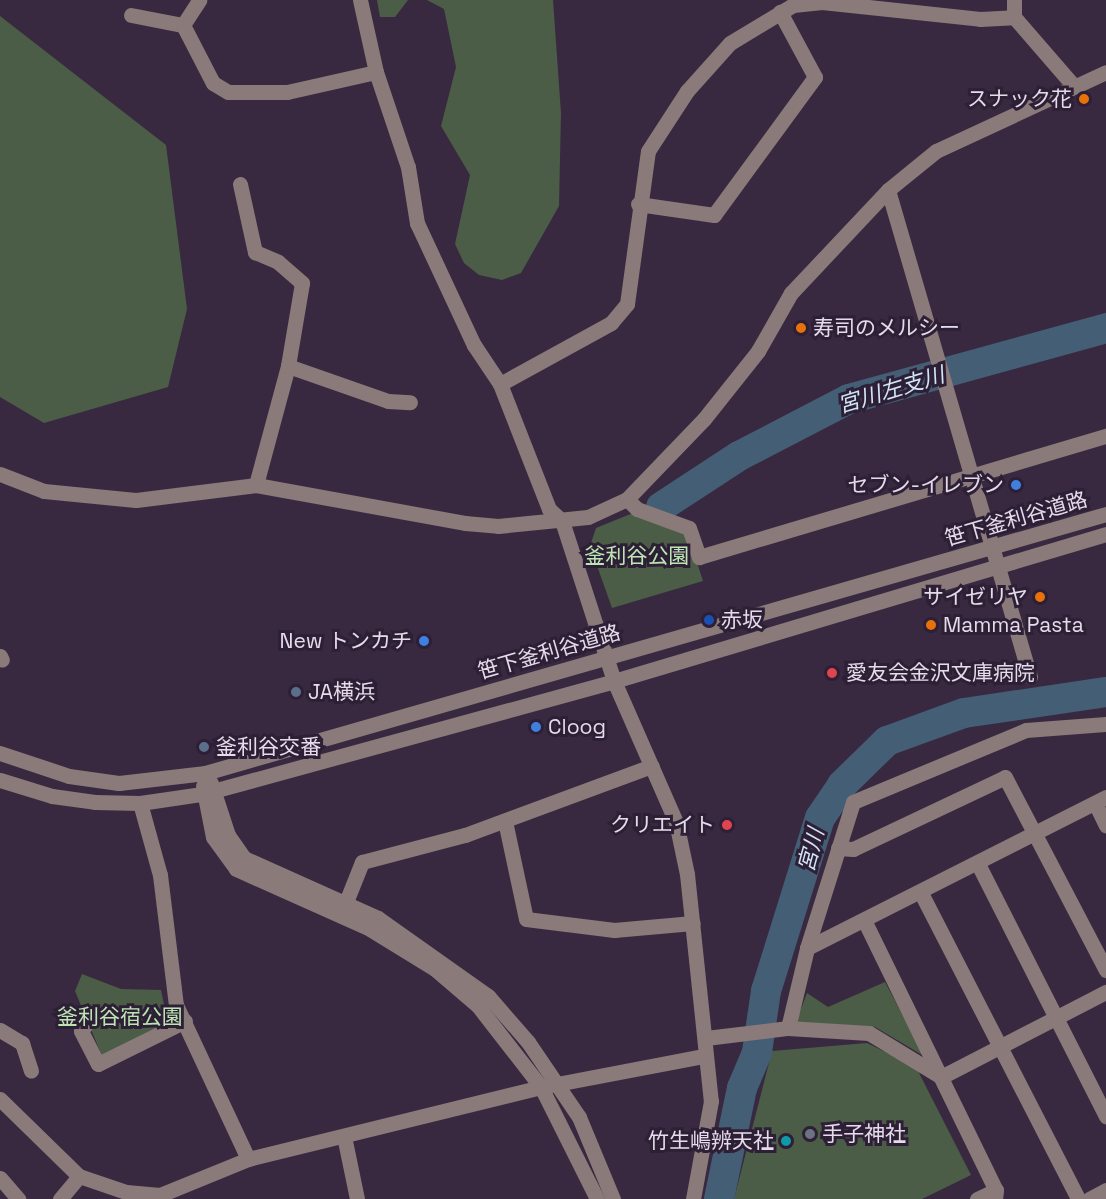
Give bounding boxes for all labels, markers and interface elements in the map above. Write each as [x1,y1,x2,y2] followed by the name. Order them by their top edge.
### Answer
[967,86,1072,112] place label: スナック花
[1077,92,1091,106] marker: スナック花
[813,315,960,341] place label: 寿司のメルシー
[794,321,808,335] marker: 寿司のメルシー
[835,361,947,419] water label: 宮川左支川
[847,472,1004,498] place label: セブン-イレブン
[1009,478,1023,492] marker: セブン-イレブン
[942,487,1090,551] street label: 笹下釜利谷道路
[585,543,689,569] park label: 釜利谷公園
[923,584,1028,610] place label: サイゼリヤ
[1033,590,1047,604] marker: サイゼリヤ
[721,607,763,633] place label: 赤坂
[943,612,1084,638] place label: Mamma Pasta
[702,613,716,627] marker: 赤坂
[924,618,938,632] marker: Mamma Pasta
[475,620,623,684] street label: 笹下釜利谷道路
[280,628,412,654] place label: New トンカチ
[417,634,431,648] marker: New トンカチ
[846,660,1035,686] place label: 愛友会金沢文庫病院
[823,664,841,682] marker: 愛友会金沢文庫病院
[308,679,375,705] place label: JA横浜
[289,685,303,699] marker: JA横浜
[548,714,606,740] place label: Cloog
[529,720,543,734] marker: Cloog
[216,734,321,760] place label: 釜利谷交番
[197,740,211,754] marker: 釜利谷交番
[610,812,715,838] place label: クリエイト
[720,818,734,832] marker: クリエイト
[793,825,829,875] water label: 宮川
[57,1004,183,1030] park label: 釜利谷宿公園
[822,1121,906,1147] place label: 手子神社
[803,1127,817,1141] marker: 手子神社
[648,1128,774,1154] place label: 竹生嶋辨天社
[779,1134,793,1148] marker: 竹生嶋辨天社

